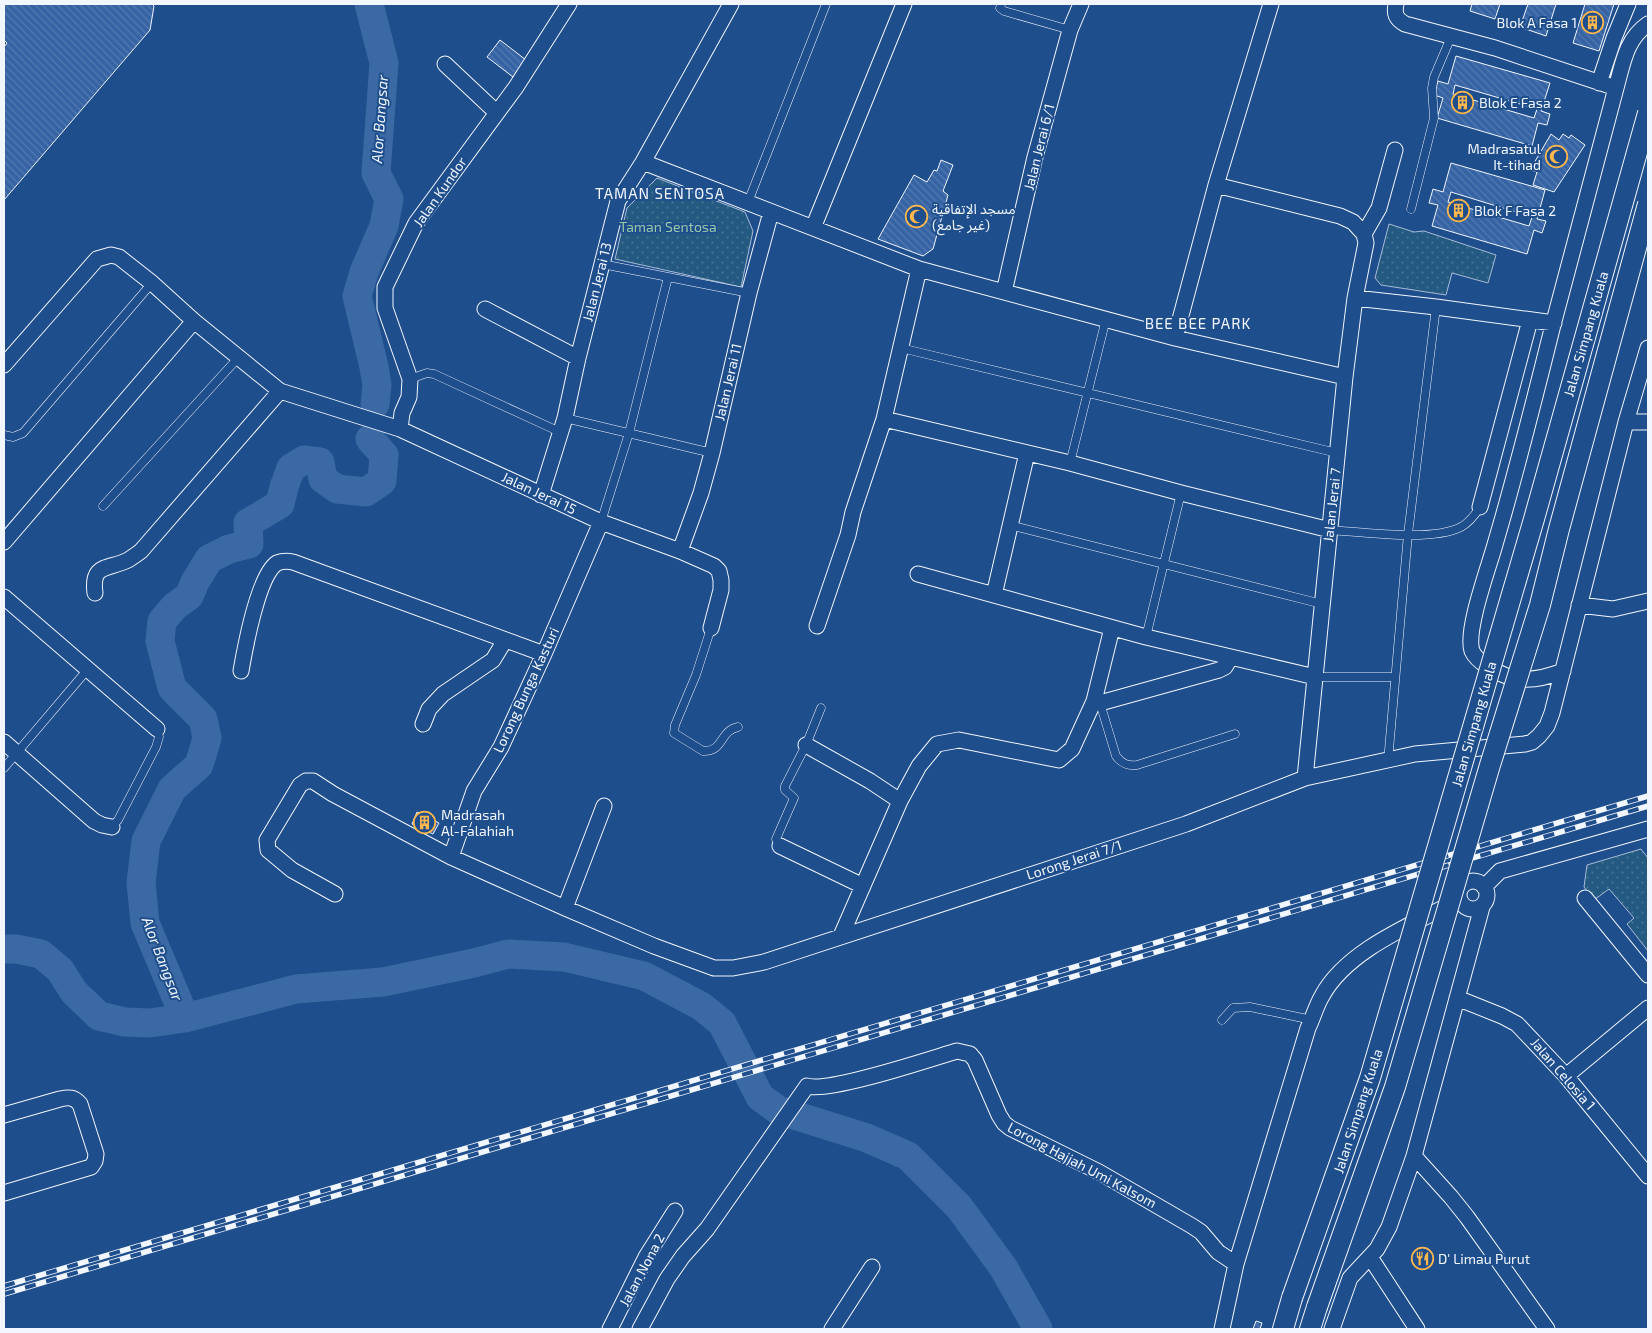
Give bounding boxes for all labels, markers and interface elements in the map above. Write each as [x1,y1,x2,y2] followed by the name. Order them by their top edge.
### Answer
[1581,11,1605,35] building icon: Blok A Fasa 1
[1497,14,1577,31] place label: Blok A Fasa 1
[367,73,391,165] water label: Alor Bangsar
[1451,91,1475,115] building icon: Blok E Fasa 2
[1479,94,1562,111] place label: Blok E Fasa 2
[1020,102,1057,192] street label: Jalan Jerai 6/1
[1467,140,1542,173] place label: Madrasatul It-tihad
[1545,145,1569,169] mosque icon: Madrasatul It-tihad
[409,153,470,230] street label: Jalan Kundor
[595,184,725,202] district label: TAMAN SENTOSA
[1446,199,1470,223] building icon: Blok F Fasa 2
[932,200,1016,236] place label: مسجد الإتفاقية (غير جامع)
[1474,202,1556,219] place label: Blok F Fasa 2
[904,205,928,229] mosque icon: مسجد الإتفاقية (غير جامع)
[619,218,717,235] park label: Taman Sentosa
[578,241,615,323] street label: Jalan Jerai 13
[1559,269,1612,399] street label: Jalan Simpang Kuala
[1145,314,1251,332] district label: BEE BEE PARK
[710,342,745,422] street label: Jalan Jerai 11
[1319,467,1344,543] street label: Jalan Jerai 7
[499,468,579,517] street label: Jalan Jerai 15
[489,624,562,755] street label: Lorong Bunga Kasturi
[1447,659,1500,789] street label: Jalan Simpang Kuala
[441,806,514,839] place label: Madrasah Al-Falahiah
[413,811,437,835] building icon: Madrasah Al-Falahiah
[1024,836,1124,883] street label: Lorong Jerai 7/1
[138,913,188,1004] water label: Alor Bangsar
[1527,1034,1599,1113] street label: Jalan Celosia 1
[1329,1047,1386,1175] street label: Jalan Simpang Kuala
[1005,1118,1160,1211] street label: Lorong Hajjah Umi Kalsom
[615,1230,668,1309] street label: Jalan Nona 2
[1410,1247,1434,1271] restaurant icon: D' Limau Purut
[1438,1250,1530,1267] place label: D' Limau Purut

